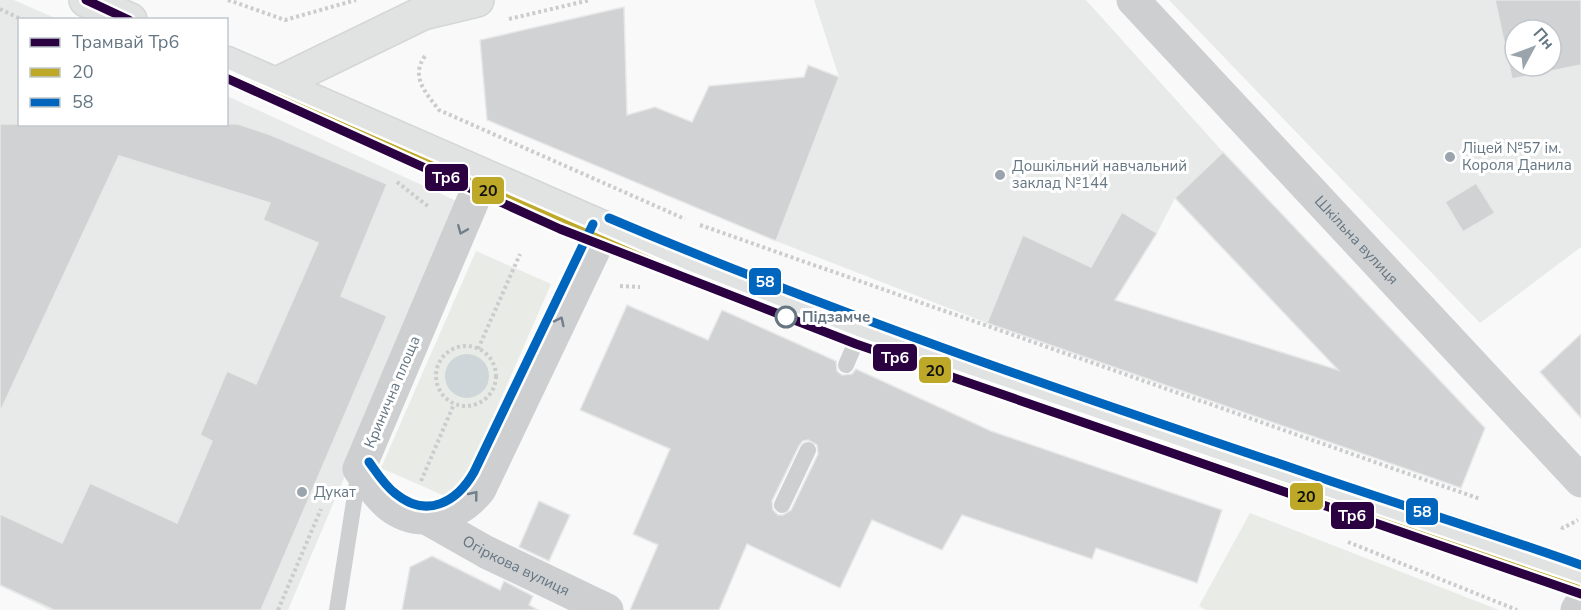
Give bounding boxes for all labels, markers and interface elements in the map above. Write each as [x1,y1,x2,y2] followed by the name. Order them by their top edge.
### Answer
[18,18,228,126] legend
[1503,18,1563,78] north arrow
[1528,23,1559,54] text: Пн
[72,30,179,54] text: Трамвай Тр6
[72,60,94,84] text: 20
[72,90,94,114] text: 58
[1462,138,1572,175] place label: Ліцей №57 ім. Короля Данила
[1443,150,1457,164] marker: Ліцей №57 ім. Короля Данила
[1012,156,1187,193] place label: Дошкільний навчальний заклад №144
[424,163,469,192] line badge: Тр6
[432,167,460,189] text: Тр6
[993,168,1007,182] marker: Дошкільний навчальний заклад №144
[471,176,505,205] line badge: 20
[478,180,498,202] text: 20
[1310,191,1403,289] street label: Шкільна вулиця
[457,223,469,234] one-way arrow
[748,267,782,296] line badge: 58
[755,271,775,293] text: 58
[775,306,797,328] marker: Підзамче
[802,307,870,327] place label: Підзамче
[553,316,565,327] one-way arrow
[359,333,425,451] street label: Кринична площа
[872,343,918,372] line badge: Тр6
[881,347,909,369] text: Тр6
[918,356,952,384] line badge: 20
[925,360,945,382] text: 20
[314,482,356,502] place label: Дукат
[1289,482,1324,511] line badge: 20
[295,485,309,499] marker: Дукат
[1296,486,1316,508] text: 20
[467,491,478,502] one-way arrow
[1405,497,1439,526] line badge: 58
[1330,501,1375,530] line badge: Тр6
[1412,501,1432,523] text: 58
[1338,505,1366,527] text: Тр6
[459,531,573,601] street label: Огіркова вулиця

